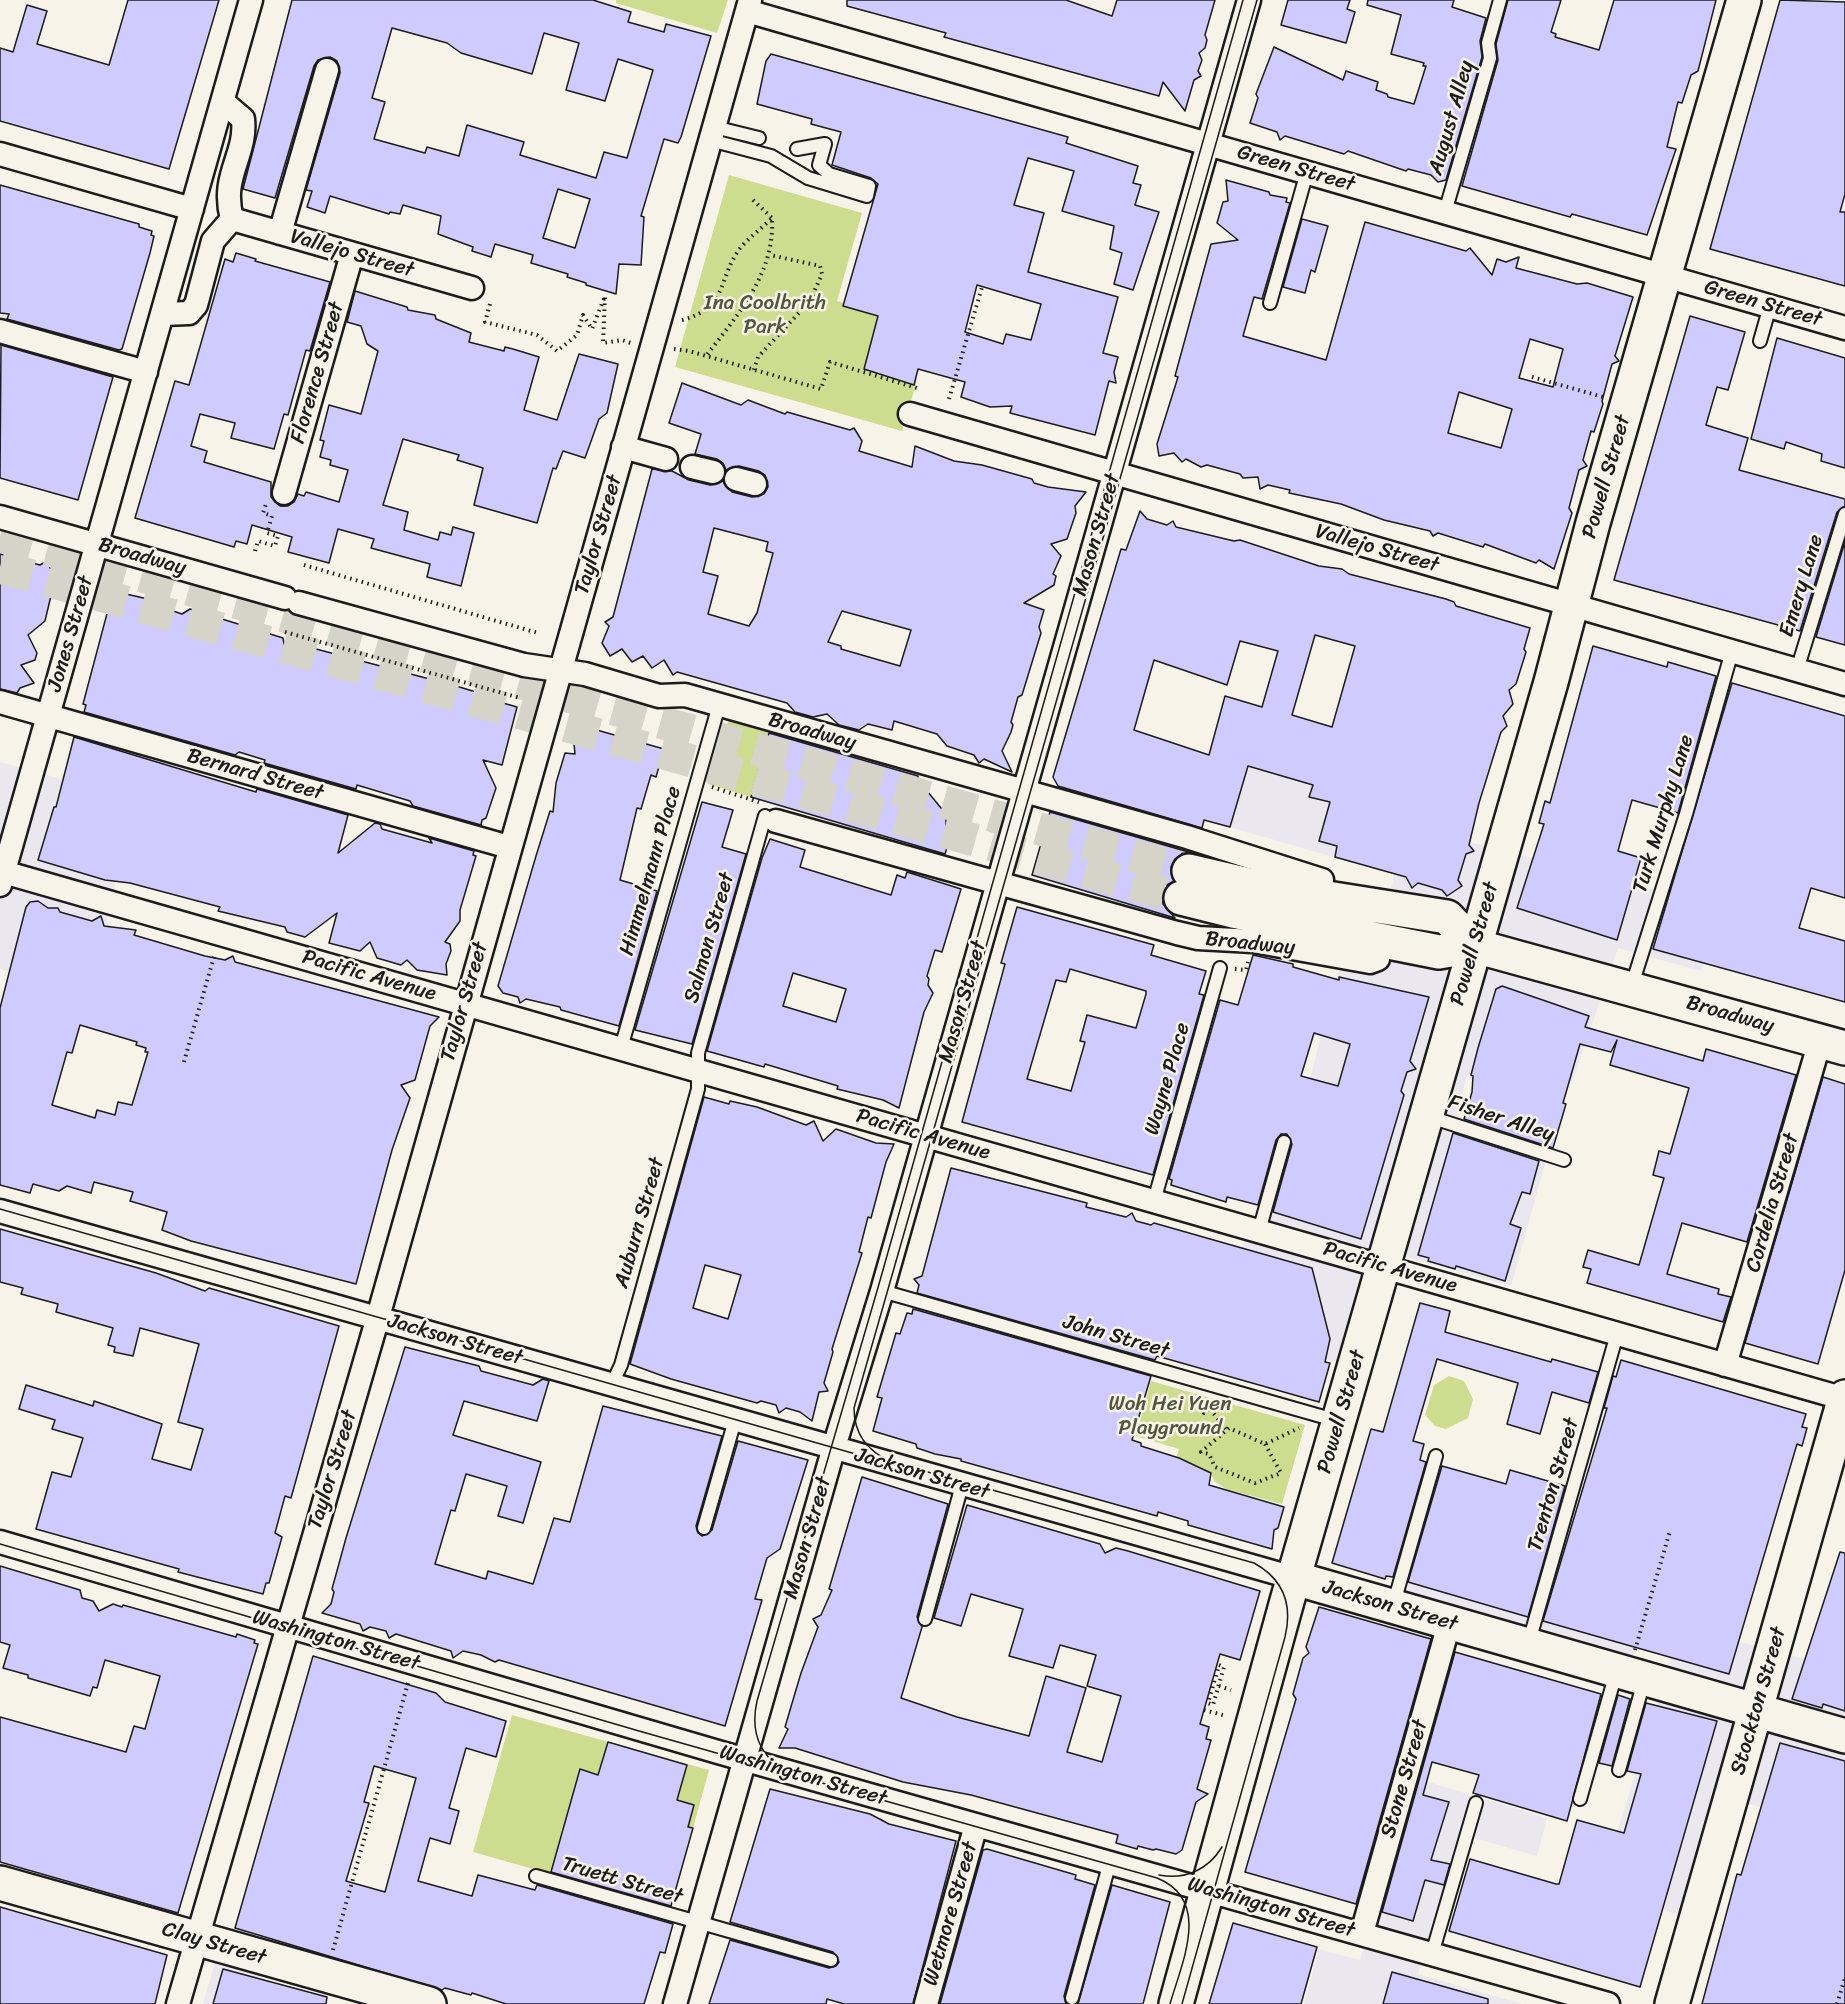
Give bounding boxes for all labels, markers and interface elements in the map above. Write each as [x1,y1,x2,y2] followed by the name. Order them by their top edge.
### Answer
[1424,58,1480,178] street label: August Alley
[1234,140,1358,198] street label: Green Street
[287,224,417,284] street label: Vallejo Street
[1701,275,1825,333] street label: Green Street
[704,291,826,341] park label: Ina Coolbrith Park
[286,299,350,447] street label: Florence Street
[1577,412,1637,542] street label: Powell Street
[1068,471,1126,599] street label: Mason Street
[570,472,628,598] street label: Taylor Street
[1312,519,1442,579] street label: Vallejo Street
[95,532,189,582] street label: Broadway
[1774,532,1830,640] street label: Emery Lane
[43,573,99,695] street label: Jones Street
[765,707,859,757] street label: Broadway
[1628,732,1700,896] street label: Turk Murphy Lane
[184,743,326,807] street label: Bernard Street
[615,783,687,959] street label: Himmelmann Place
[679,870,741,1006] street label: Salmon Street
[1445,879,1505,1009] street label: Powell Street
[1204,927,1296,961] street label: Broadway
[934,938,992,1066] street label: Mason Street
[436,939,494,1065] street label: Taylor Street
[299,945,439,1007] street label: Pacific Avenue
[1683,990,1777,1040] street label: Broadway
[1140,1020,1196,1138] street label: Wayne Place
[1445,1090,1557,1148] street label: Fisher Alley
[853,1104,993,1166] street label: Pacific Avenue
[1741,1131,1805,1275] street label: Cordelia Street
[609,1155,671,1291] street label: Auburn Street
[1320,1237,1460,1299] street label: Pacific Avenue
[385,1309,525,1371] street label: Jackson Street
[1060,1310,1172,1364] street label: John Street
[1312,1347,1372,1477] street label: Powell Street
[1109,1392,1231,1442] park label: Woh Hei Yuen Playground
[303,1408,363,1532] street label: Taylor Street
[1523,1415,1585,1555] street label: Trenton Street
[852,1443,992,1505] street label: Jackson Street
[779,1474,837,1602] street label: Mason Street
[1320,1575,1460,1637] street label: Jackson Street
[250,1605,422,1677] street label: Washington Street
[1726,1624,1792,1778] street label: Stockton Street
[1376,1717,1434,1841] street label: Stone Street
[717,1740,889,1812] street label: Washington Street
[918,1839,984,1989] street label: Wetmore Street
[559,1852,685,1910] street label: Truett Street
[1185,1872,1357,1944] street label: Washington Street
[159,1917,269,1971] street label: Clay Street

